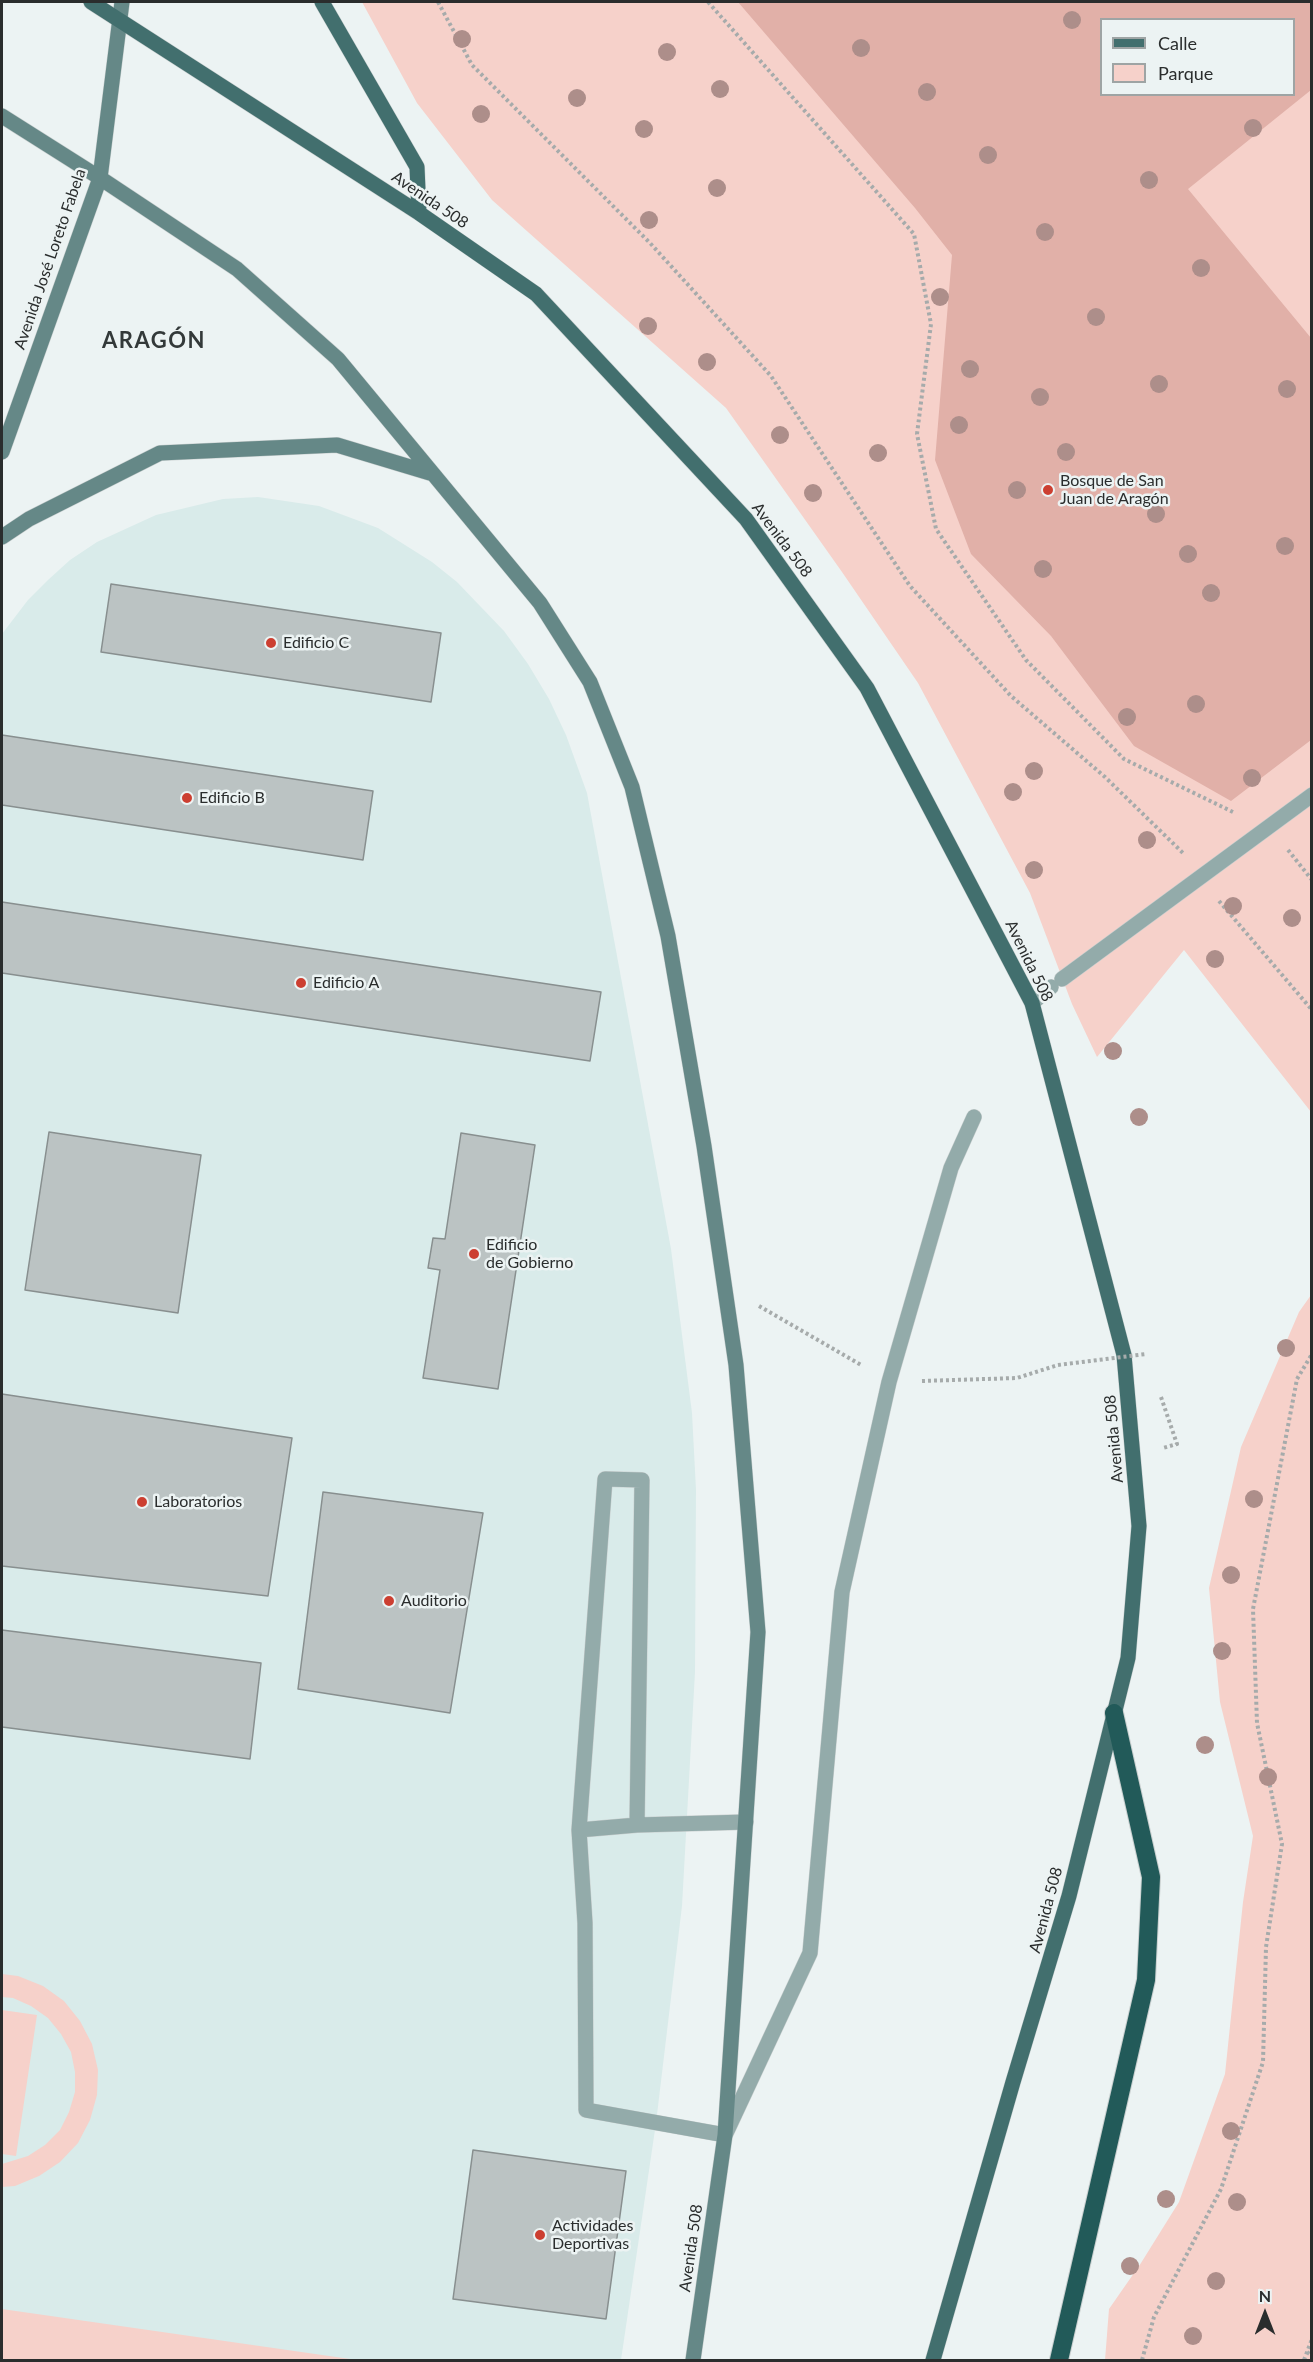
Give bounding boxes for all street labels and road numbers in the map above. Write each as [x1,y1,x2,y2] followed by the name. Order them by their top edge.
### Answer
[10,166,90,352] street label: Avenida José Loreto Fabela
[388,167,472,233] street label: Avenida 508
[748,499,816,581] street label: Avenida 508
[1001,917,1057,1005] street label: Avenida 508
[1101,1394,1127,1484] street label: Avenida 508
[1025,1865,1067,1955] street label: Avenida 508
[675,2203,707,2293] street label: Avenida 508

